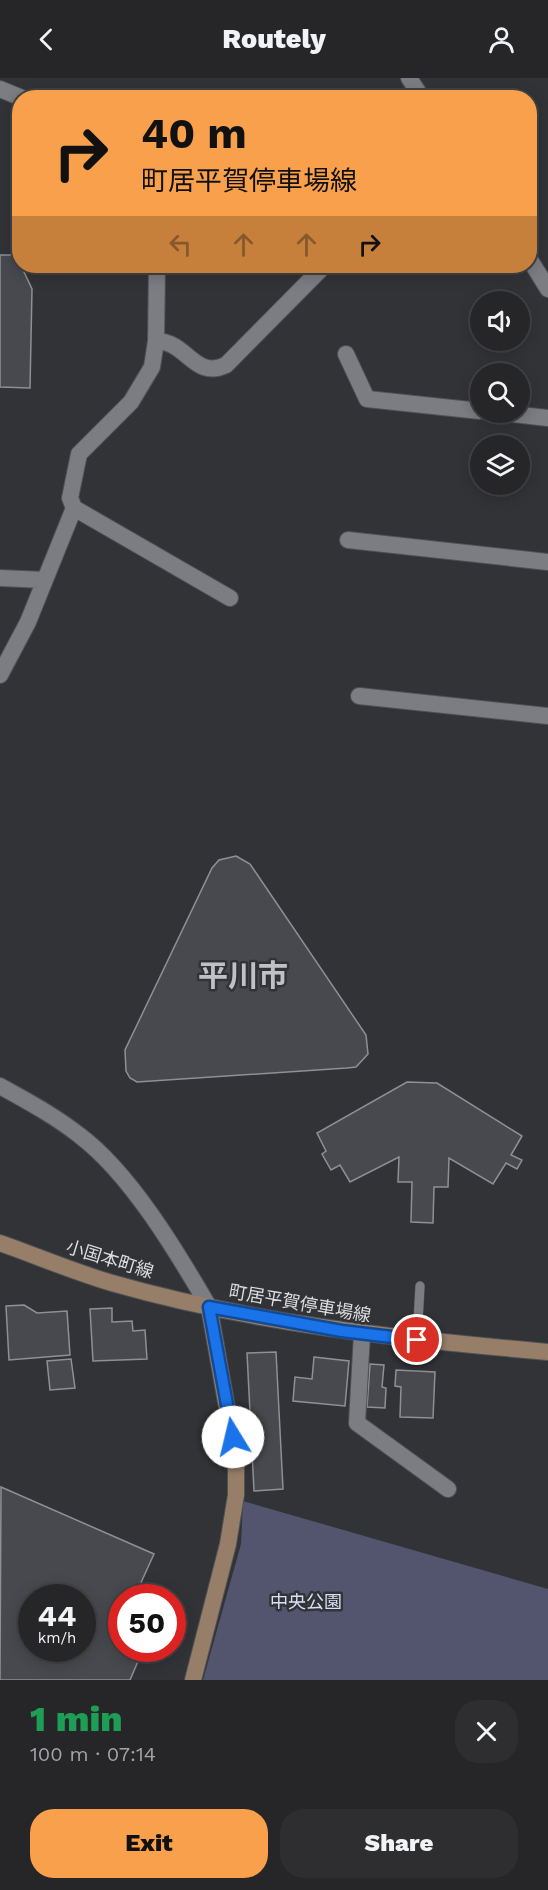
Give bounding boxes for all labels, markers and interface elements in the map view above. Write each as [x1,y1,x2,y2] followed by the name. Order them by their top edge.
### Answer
[30,23,63,56] icon: back
[222,23,326,55] text: Routely
[485,23,518,56] icon: person
[141,109,247,158] text: 40 m
[42,114,120,192] icon: right
[141,165,357,197] text: 町居平賀停車場線
[164,228,197,261] icon: left
[227,228,260,261] icon: ahead
[290,228,323,261] icon: ahead
[353,228,386,261] icon: right
[470,291,530,495] map controls
[470,291,530,351] button: sound
[470,363,530,423] button: search
[470,435,530,495] button: layers
[198,958,288,993] district label: 平川市
[64,1236,156,1282] street label: 小国本町線
[227,1280,373,1326] street label: 町居平賀停車場線
[391,1314,442,1365] pin
[400,1323,433,1356] icon: arrive
[201,1405,265,1469] position arrow
[108,1584,186,1662] speed limit sign: 50
[270,1591,342,1612] park label: 中央公園
[38,1598,76,1633] text: 44
[38,1629,76,1647] text: km/h
[30,1698,123,1740] text: 1 min
[455,1700,518,1763] button: close
[30,1742,156,1766] text: 100 m · 07:14
[30,1809,268,1878] button: Exit
[280,1809,518,1878] button: Share

